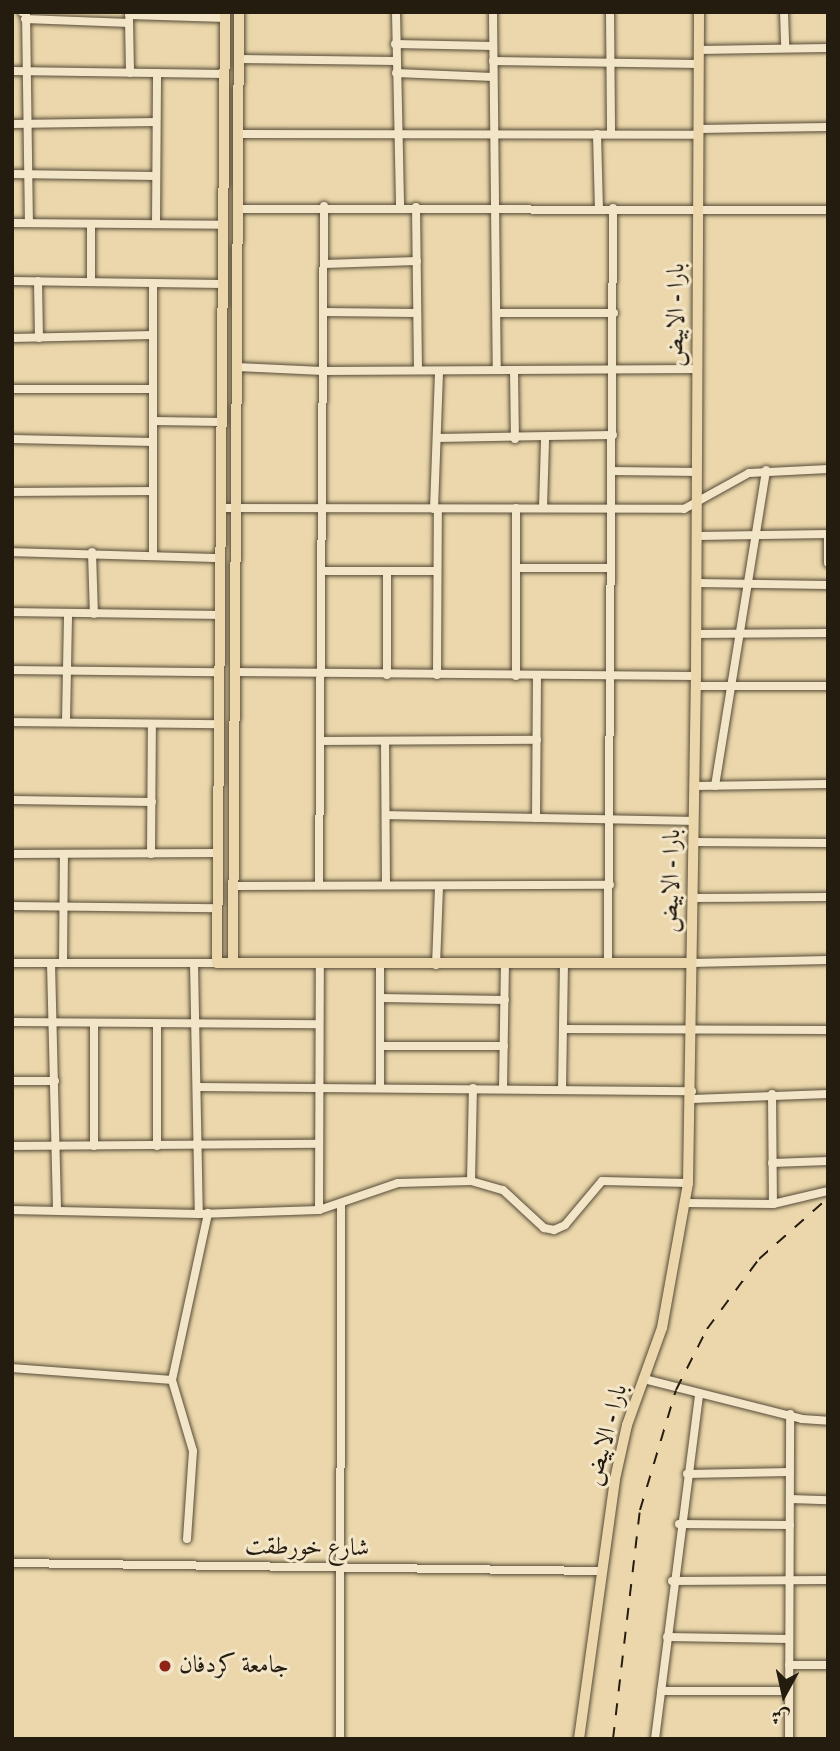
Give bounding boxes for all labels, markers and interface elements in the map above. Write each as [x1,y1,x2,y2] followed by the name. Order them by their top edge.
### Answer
[663,263,691,367] street label: بارا - الابيض
[657,829,687,933] street label: بارا - الابيض
[580,1381,634,1489] street label: بارا - الابيض
[245,1533,369,1563] street label: شارع خورطقت
[179,1652,289,1680] place label: جامعة كردفان
[157,1658,173,1674] marker: جامعة كردفان
[749,1660,819,1730] north arrow
[770,1704,792,1729] text: ش

